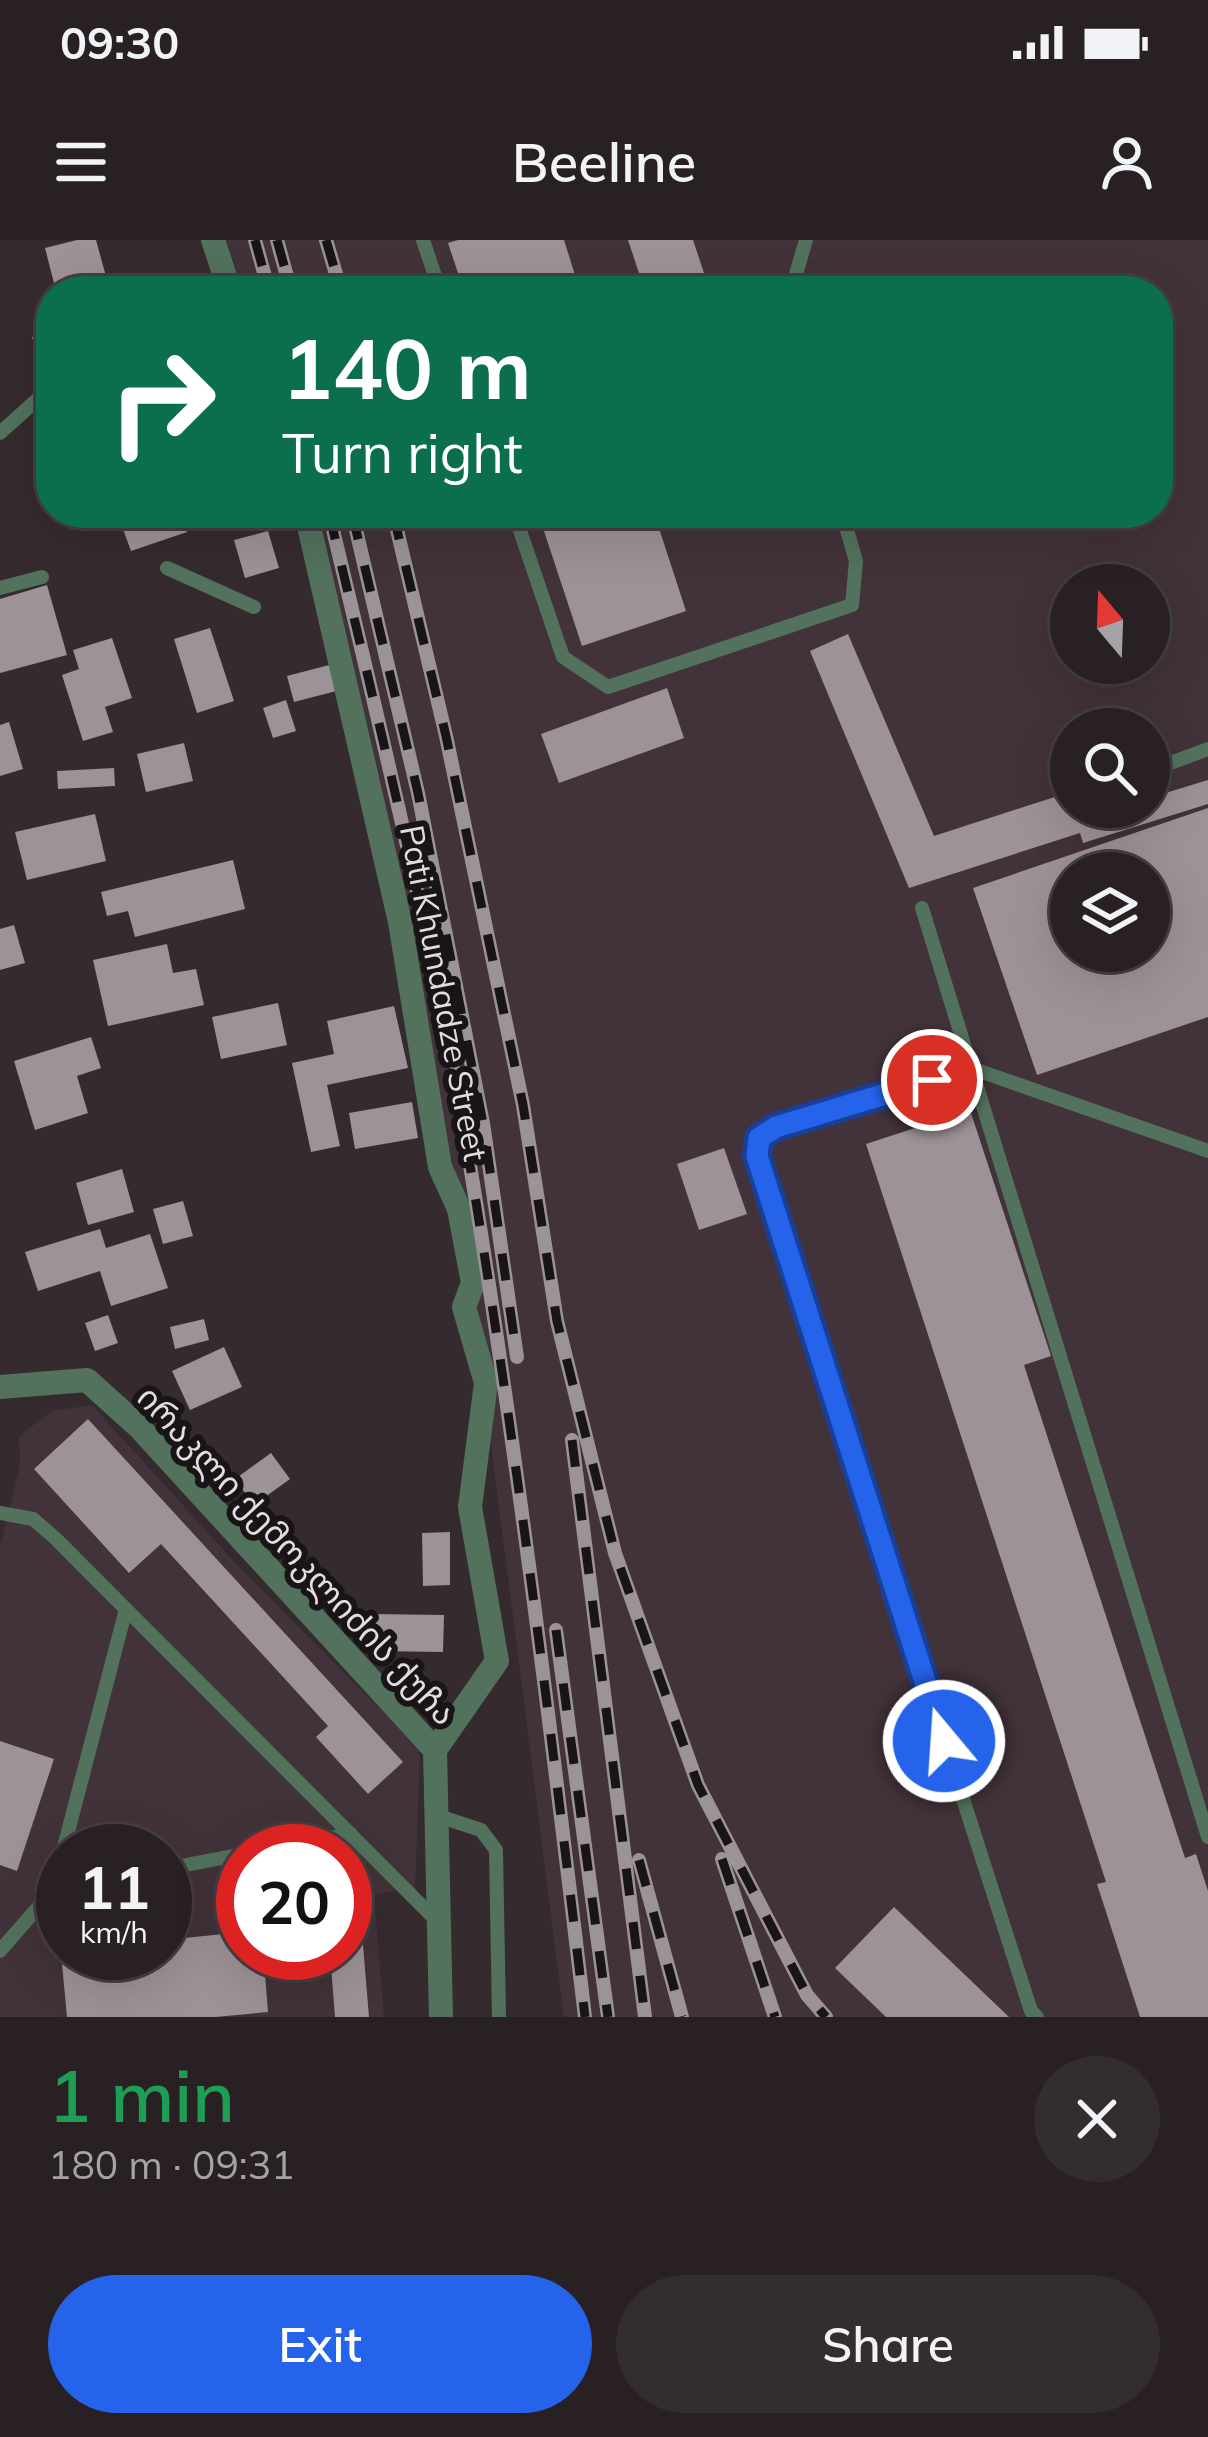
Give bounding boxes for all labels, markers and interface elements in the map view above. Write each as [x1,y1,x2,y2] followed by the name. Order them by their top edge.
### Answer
[60,14,179,70] text: 09:30
[512,128,696,196] text: Beeline
[48,129,114,195] icon: menu
[1094,129,1160,195] icon: person
[282,315,532,420] text: 140 m
[84,324,240,480] icon: right
[282,419,523,487] text: Turn right
[1050,564,1170,684] north arrow
[1050,564,1170,972] map controls
[1050,708,1170,828] button: search
[392,822,497,1164] street label: Pati Khundadze Street
[1050,852,1170,972] button: layers
[881,1029,983,1131] pin
[899,1047,965,1113] icon: arrive
[128,1376,466,1734] street label: ირაკლი ქემოკლიძის ქუჩა
[881,1678,1007,1804] position arrow
[216,1824,372,1980] speed limit sign: 20
[78,1849,150,1924] text: 11
[80,1913,148,1951] text: km/h
[48,2050,235,2140] text: 1 min
[1034,2056,1160,2182] button: close
[48,2140,294,2189] text: 180 m · 09:31
[48,2275,592,2413] button: Exit
[616,2275,1160,2413] button: Share

